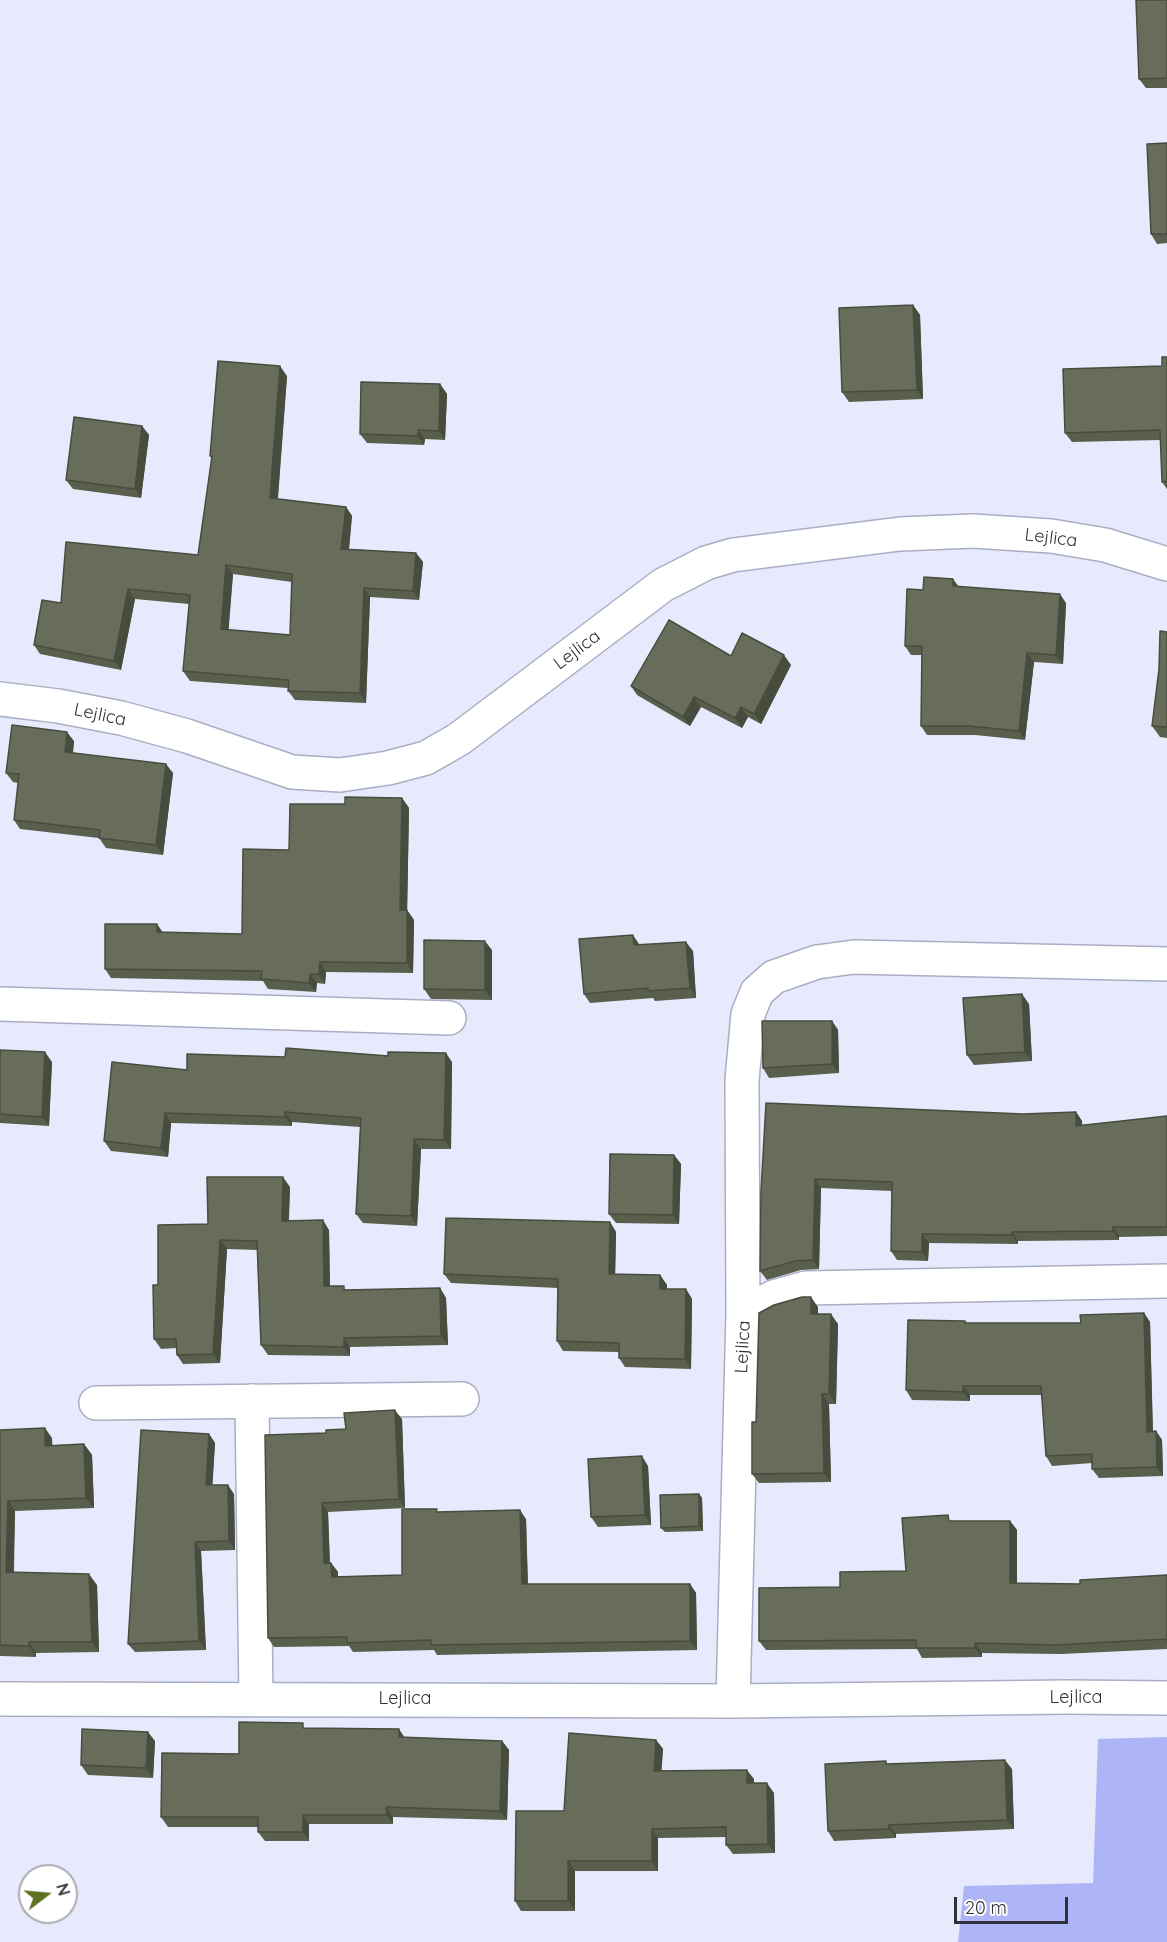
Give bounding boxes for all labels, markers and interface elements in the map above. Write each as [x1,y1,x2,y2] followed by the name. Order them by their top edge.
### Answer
[1023,524,1079,552] street label: Lejlica
[549,625,605,675] street label: Lejlica
[72,699,128,731] street label: Lejlica
[731,1320,755,1374] street label: Lejlica
[1050,1687,1102,1709] street label: Lejlica
[379,1688,431,1710] street label: Lejlica
[18,1864,78,1924] north arrow
[52,1881,75,1898] text: N
[957,1885,1071,1923] scale bar
[965,1896,1007,1919] text: 20 m

